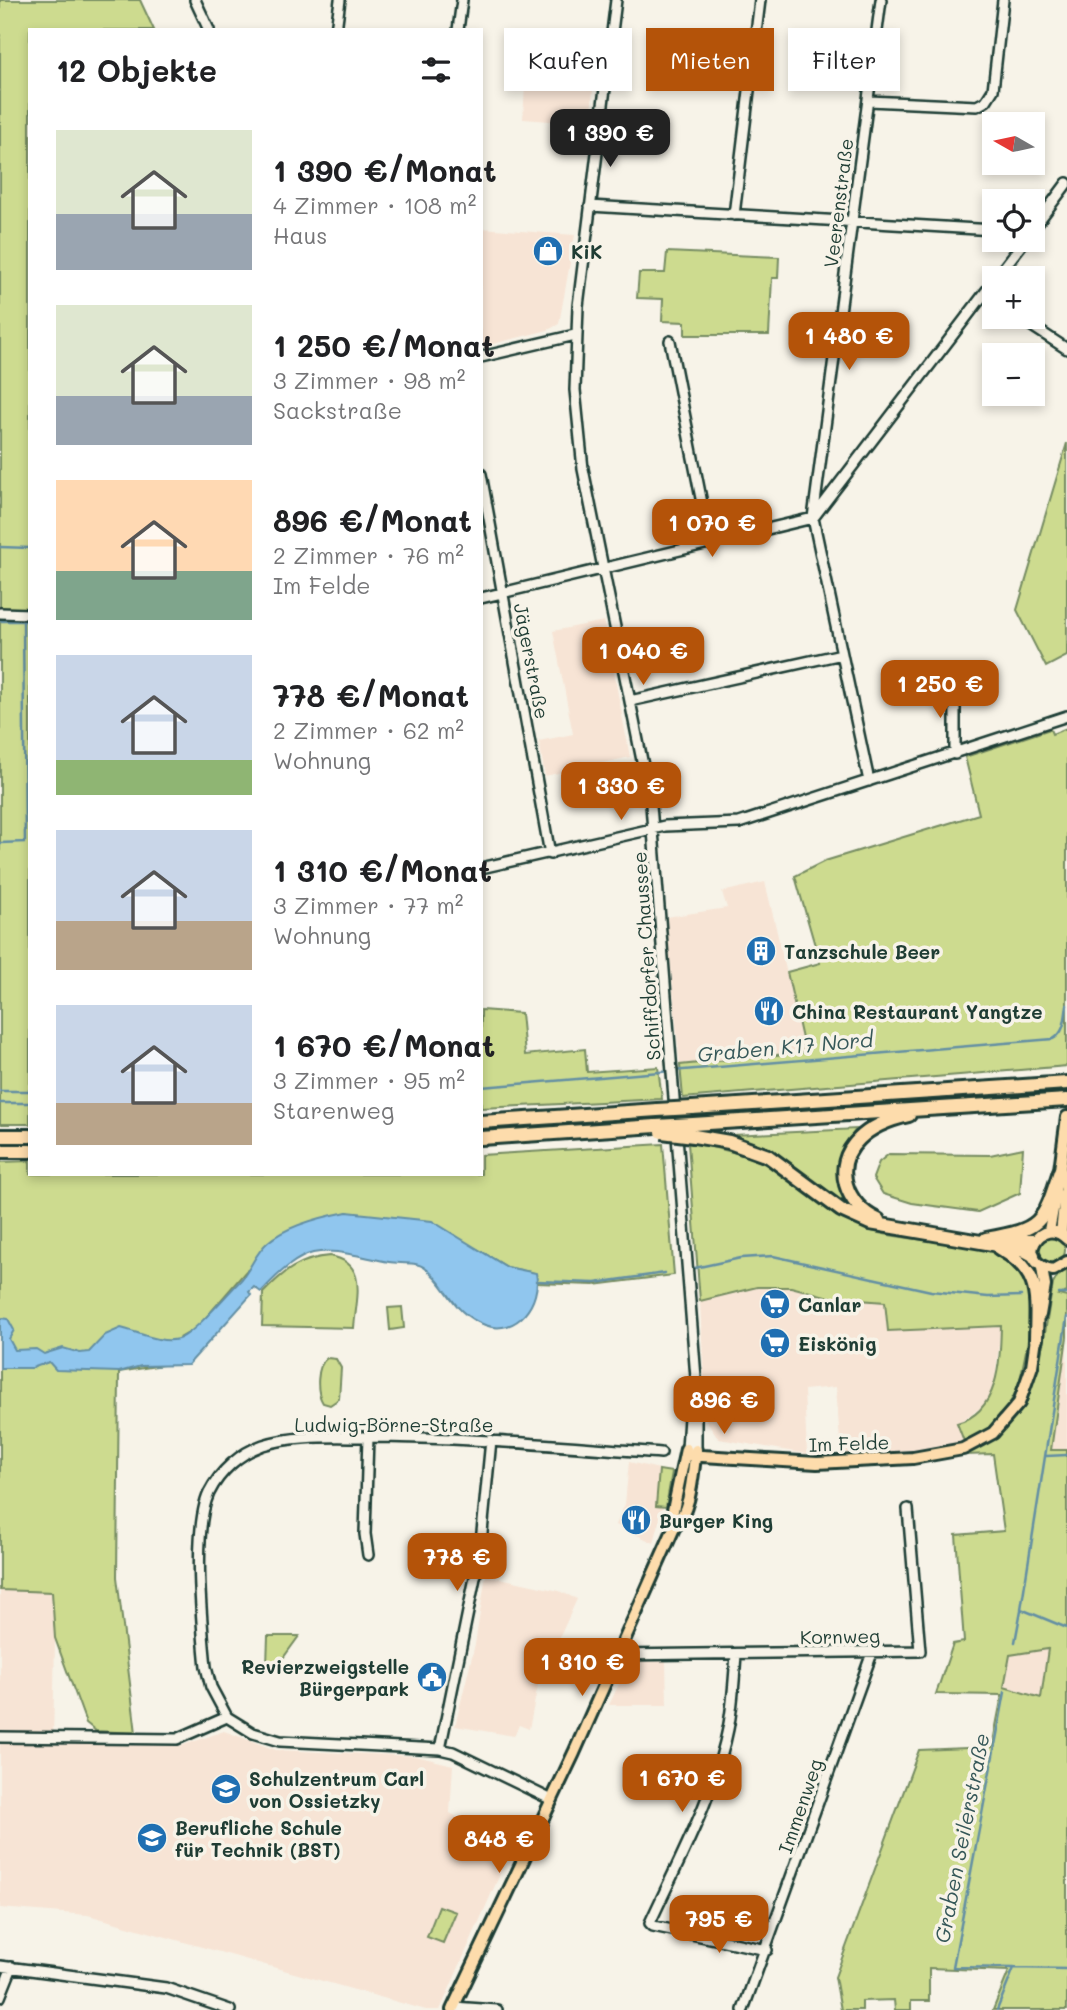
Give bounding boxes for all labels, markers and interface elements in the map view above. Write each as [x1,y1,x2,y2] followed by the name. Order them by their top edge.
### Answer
[504,28,632,91] chip: Kaufen
[646,28,774,91] chip: Mieten
[788,28,900,91] chip: Filter
[56,50,217,90] text: 12 Objekte
[417,51,455,89] icon: filters
[545,110,675,169] pin: 1 390 €
[982,112,1045,175] north arrow
[982,112,1045,406] map controls
[566,117,654,147] text: 1 390 €
[818,137,858,269] street label: Veerenstraße
[273,150,497,190] text: 1 390 €/Monat
[112,158,196,242] icon: home
[982,189,1045,252] button: locate
[273,190,476,220] text: 4 Zimmer · 108 m²
[273,220,328,250] text: Haus
[531,234,565,268] shop icon: KiK
[571,239,602,264] place label: KiK
[982,266,1045,329] button: +
[784,312,914,372] pin: 1 480 €
[804,320,894,350] text: 1 480 €
[273,325,495,365] text: 1 250 €/Monat
[112,333,196,417] icon: home
[982,343,1045,406] button: −
[273,365,465,395] text: 3 Zimmer · 98 m²
[273,395,402,425] text: Sackstraße
[273,500,472,540] text: 896 €/Monat
[647,500,777,559] pin: 1 070 €
[668,507,756,537] text: 1 070 €
[112,508,196,592] icon: home
[273,540,464,570] text: 2 Zimmer · 76 m²
[273,570,370,600] text: Im Felde
[509,601,555,721] street label: Jägerstraße
[578,628,708,687] pin: 1 040 €
[598,635,688,665] text: 1 040 €
[875,660,1005,720] pin: 1 250 €
[897,668,983,698] text: 1 250 €
[273,675,469,715] text: 778 €/Monat
[112,683,196,767] icon: home
[273,715,464,745] text: 2 Zimmer · 62 m²
[273,745,371,775] text: Wohnung
[556,762,686,822] pin: 1 330 €
[577,770,665,800] text: 1 330 €
[273,850,492,890] text: 1 310 €/Monat
[626,851,666,1061] street label: Schiffdorfer Chaussee
[112,858,196,942] icon: home
[273,890,464,920] text: 3 Zimmer · 77 m²
[273,920,371,950] text: Wohnung
[744,934,778,968] building icon: Tanzschule Beer
[784,939,940,964] place label: Tanzschule Beer
[752,994,786,1028] restaurant icon: China Restaurant Yangtze
[792,999,1043,1024] place label: China Restaurant Yangtze
[273,1025,495,1065] text: 1 670 €/Monat
[696,1025,876,1067] water label: Graben K17 Nord
[112,1033,196,1117] icon: home
[273,1065,465,1095] text: 3 Zimmer · 95 m²
[273,1095,394,1125] text: Starenweg
[758,1287,792,1321] supermarket icon: Canlar
[798,1292,861,1317] place label: Canlar
[758,1326,792,1360] supermarket icon: Eiskönig
[798,1331,877,1356] place label: Eiskönig
[675,1376,773,1436] pin: 896 €
[690,1384,758,1414] text: 896 €
[294,1412,494,1437] street label: Ludwig-Börne-Straße
[808,1429,890,1457] street label: Im Felde
[619,1503,653,1537] restaurant icon: Burger King
[659,1508,773,1533] place label: Burger King
[408,1534,506,1593] pin: 778 €
[424,1541,490,1571] text: 778 €
[800,1623,880,1649] street label: Kornweg
[517,1638,647,1698] pin: 1 310 €
[540,1646,624,1676] text: 1 310 €
[241,1654,409,1701] place label: Revierzweigstelle Bürgerpark
[415,1660,449,1694] public building icon: Revierzweigstelle Bürgerpark
[927,1731,995,1945] water label: Graben Seilerstraße
[617,1755,747,1814] pin: 1 670 €
[772,1755,828,1857] street label: Immenweg
[639,1762,725,1792] text: 1 670 €
[249,1766,424,1813] place label: Schulzentrum Carl von Ossietzky
[209,1772,243,1806] school or university icon: Schulzentrum Carl von Ossietzky
[175,1815,342,1862] place label: Berufliche Schule für Technik (BST)
[450,1815,548,1875] pin: 848 €
[135,1821,169,1855] school or university icon: Berufliche Schule für Technik (BST)
[464,1823,534,1853] text: 848 €
[670,1896,768,1955] pin: 795 €
[686,1903,753,1933] text: 795 €

